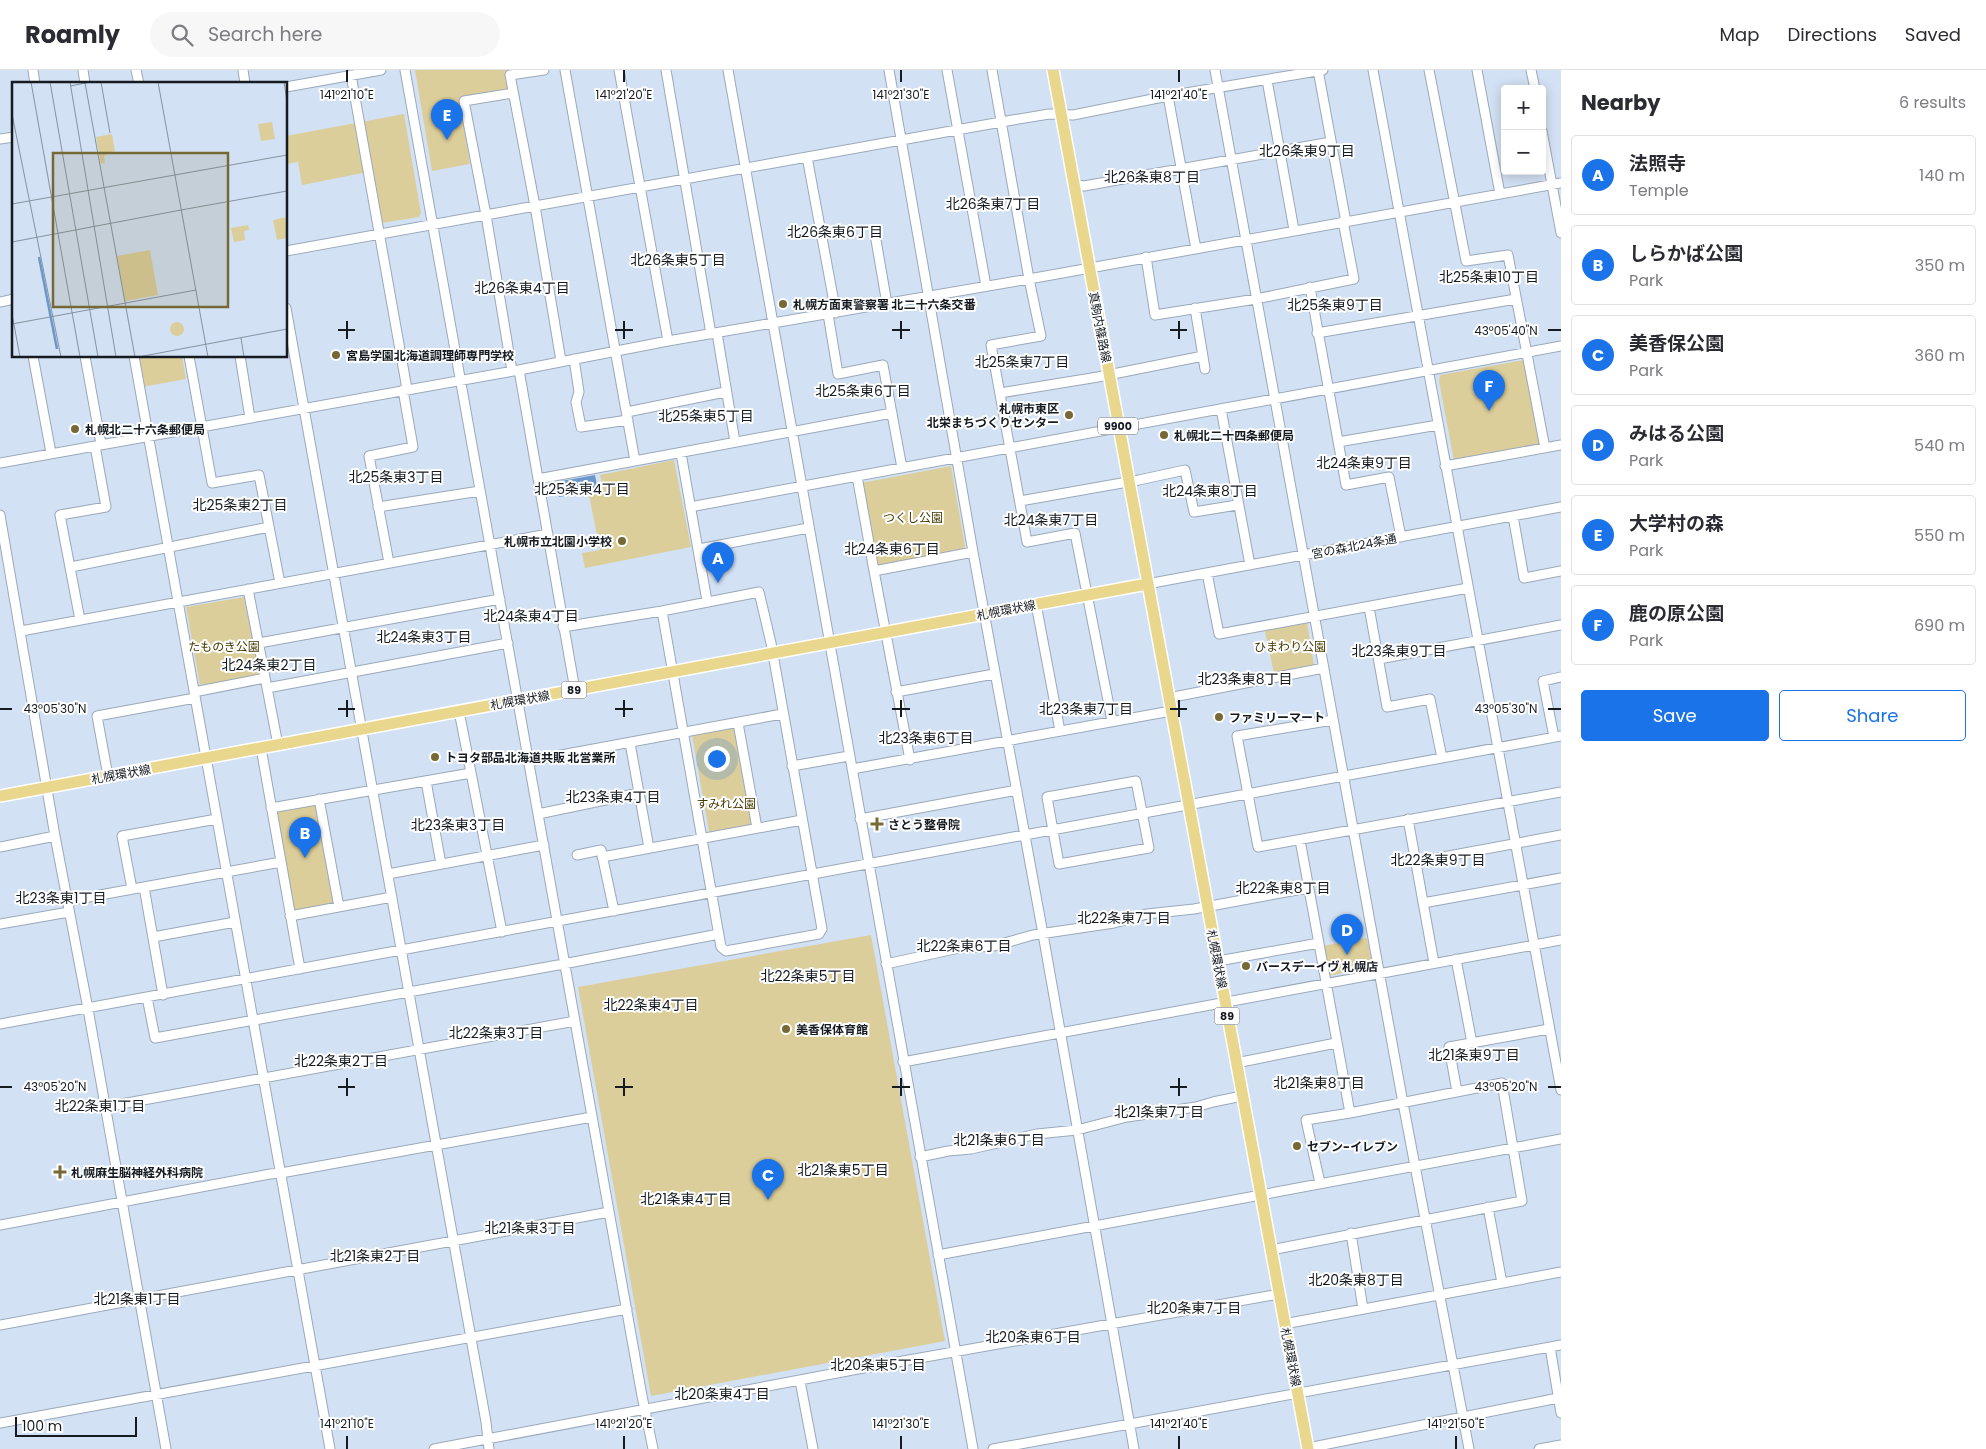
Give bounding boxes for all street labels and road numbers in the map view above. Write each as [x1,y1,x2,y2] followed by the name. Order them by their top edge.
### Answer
[1085,290,1115,364] street label: 真駒内篠路線
[1098,418,1138,434] road number: 9900
[1310,529,1398,563] street label: 宮の森北24条通
[975,596,1037,624] street label: 札幌環状線
[562,682,586,698] road number: 89
[489,686,551,714] street label: 札幌環状線
[90,760,152,788] street label: 札幌環状線
[1203,928,1231,990] street label: 札幌環状線
[1214,1008,1240,1024] road number: 89
[1277,1326,1305,1388] street label: 札幌環状線

